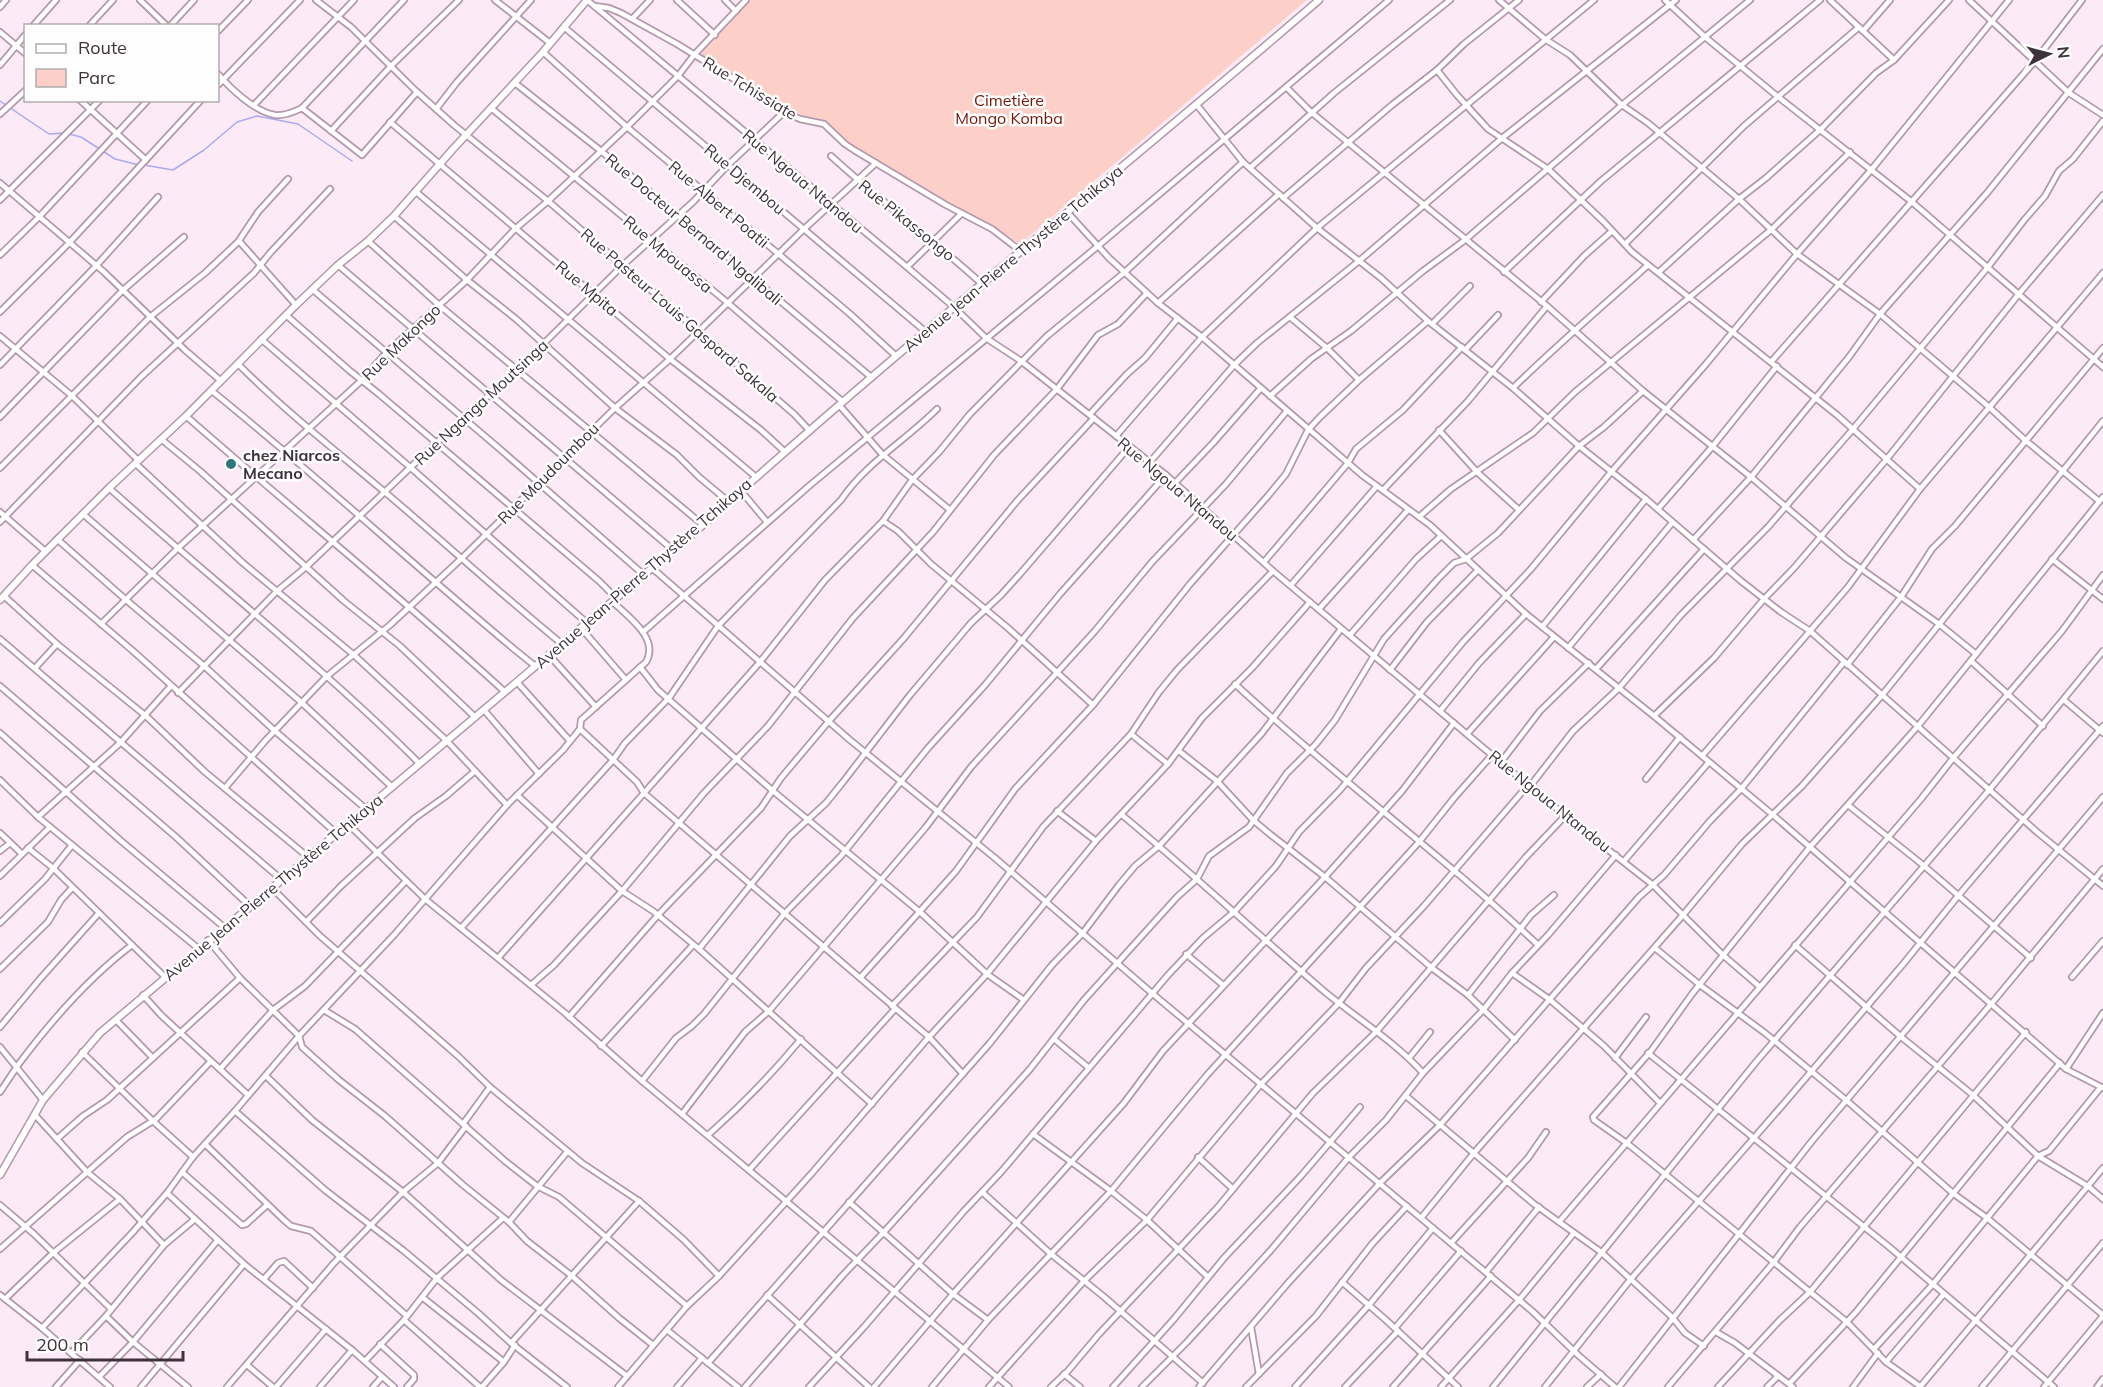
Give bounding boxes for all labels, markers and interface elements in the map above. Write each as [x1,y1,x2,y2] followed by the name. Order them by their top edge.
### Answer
[24,24,219,102] legend
[2019,24,2079,84] north arrow
[78,36,127,59] text: Route
[2053,45,2074,59] text: N
[699,52,801,124] street label: Rue Tchissiate
[78,66,116,89] text: Parc
[955,90,1063,128] park label: Cimetière Mongo Komba
[739,125,867,237] street label: Rue Ngoua Ntandou
[700,139,790,219] street label: Rue Djembou
[601,149,787,309] street label: Rue Docteur Bernard Ngalibali
[665,156,773,252] street label: Rue Albert Poatii
[899,160,1127,356] street label: Avenue Jean-Pierre Thystère Tchikaya
[855,175,959,265] street label: Rue Pikassongo
[619,211,717,297] street label: Rue Mpouassa
[577,224,783,406] street label: Rue Pasteur Louis Gaspard Sakala
[552,256,622,320] street label: Rue Mpita
[357,299,445,385] street label: Rue Makongo
[410,335,552,469] street label: Rue Nganga Moutsinga
[493,418,603,528] street label: Rue Moudoumbou
[1114,433,1242,545] street label: Rue Ngoua Ntandou
[243,445,340,483] place label: chez Niarcos Mecano
[224,457,238,471] marker: chez Niarcos Mecano
[531,474,755,672] street label: Avenue Jean-Pierre Thystère Tchikaya
[1485,746,1615,856] street label: Rue Ngoua Ntandou
[159,789,387,985] street label: Avenue Jean-Pierre Thystère Tchikaya
[27,1324,183,1362] scale bar
[36,1333,89,1356] text: 200 m

